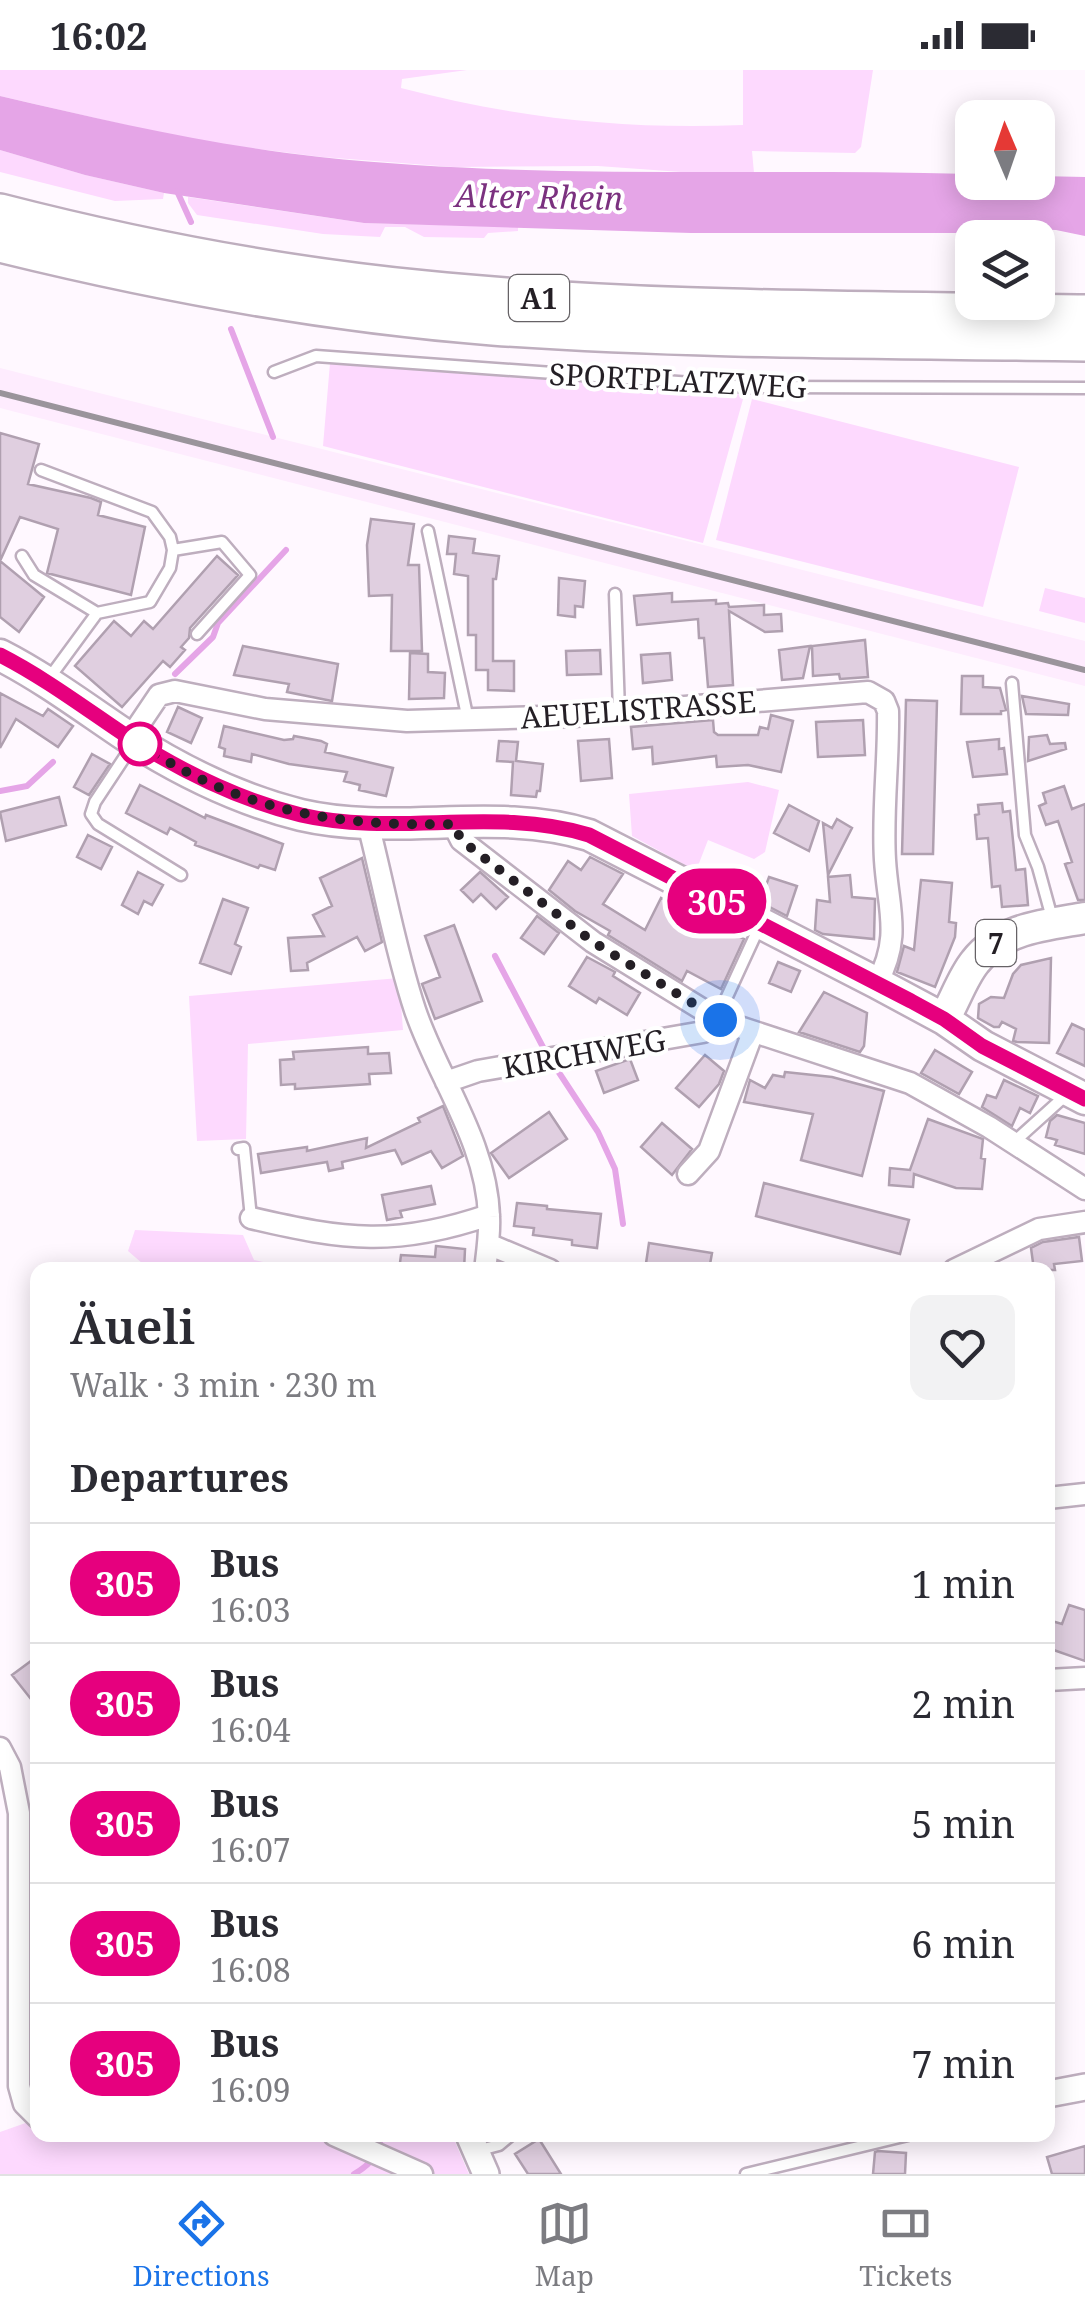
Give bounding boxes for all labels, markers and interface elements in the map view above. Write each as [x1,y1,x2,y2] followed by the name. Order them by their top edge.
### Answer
[50,9,147,61] text: 16:02
[955,100,1055,200] north arrow
[955,100,1055,320] map controls
[453,173,623,219] water label: Alter Rhein
[955,220,1055,320] button: layers
[509,275,569,321] road number: A1
[548,353,808,407] street label: SPORTPLATZWEG
[519,680,757,738] street label: AEUELISTRASSE
[119,723,161,765] unlabelled marker
[660,868,774,934] line badge: 305
[687,878,747,925] text: 305
[976,920,1016,966] road number: 7
[695,995,745,1045] your location
[499,1019,669,1087] street label: KIRCHWEG
[70,1293,195,1358] text: Äueli
[910,1295,1015,1400] button: heart
[70,1363,377,1406] text: Walk · 3 min · 230 m
[70,1451,289,1503] text: Departures
[210,1536,279,1588] text: Bus
[911,1557,1015,1609] text: 1 min
[95,1560,155,1607] text: 305
[210,1588,291,1631] text: 16:03
[210,1656,279,1708] text: Bus
[911,1677,1015,1729] text: 2 min
[95,1680,155,1727] text: 305
[210,1708,291,1751] text: 16:04
[210,1776,279,1828] text: Bus
[911,1797,1015,1849] text: 5 min
[95,1800,155,1847] text: 305
[210,1828,291,1871] text: 16:07
[210,1896,279,1948] text: Bus
[911,1917,1015,1969] text: 6 min
[95,1920,155,1967] text: 305
[210,1948,291,1991] text: 16:08
[210,2016,279,2068] text: Bus
[911,2037,1015,2089] text: 7 min
[95,2040,155,2087] text: 305
[210,2068,291,2111] text: 16:09
[133,2196,270,2294] tab: Directions
[535,2196,594,2294] tab: Map
[859,2196,952,2294] tab: Tickets

